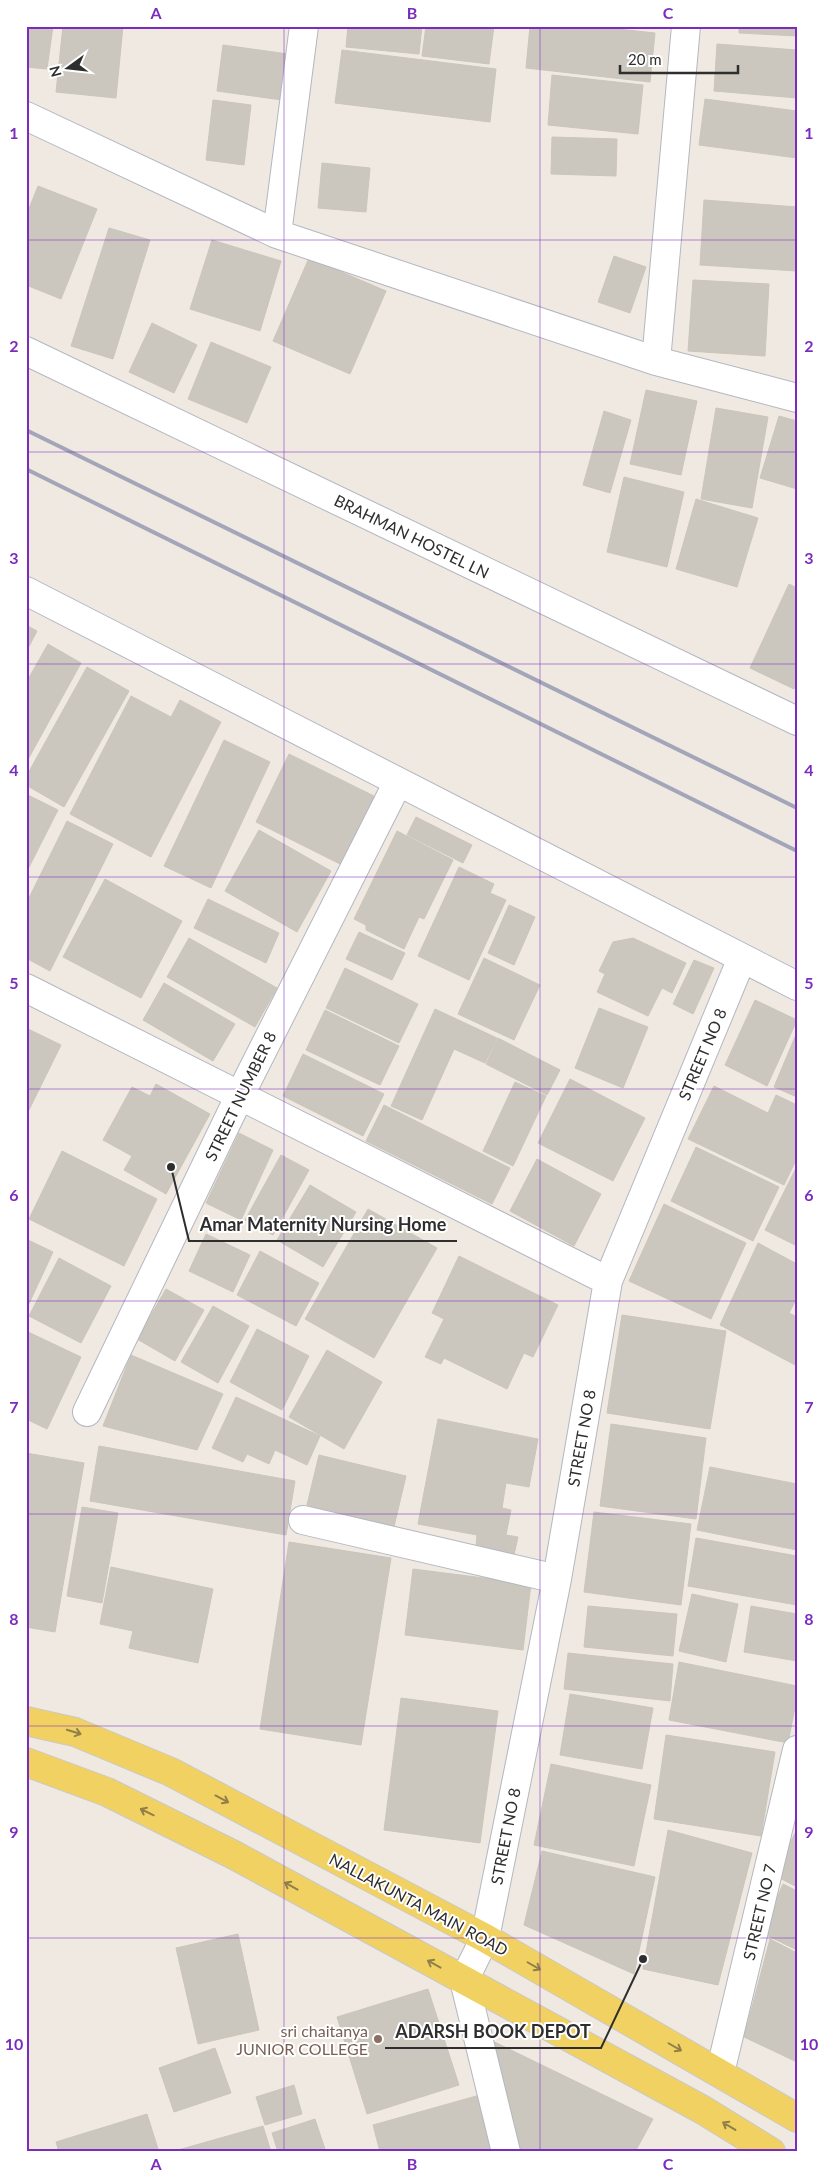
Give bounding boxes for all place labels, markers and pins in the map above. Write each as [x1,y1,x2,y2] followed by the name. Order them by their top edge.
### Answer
[189,1208,457,1241] callout: Amar Maternity Nursing Home
[385,2015,601,2048] callout: ADARSH BOOK DEPOT
[236,2021,368,2058] place label: sri chaitanya JUNIOR COLLEGE
[372,2033,384,2045] marker: sri chaitanya JUNIOR COLLEGE

